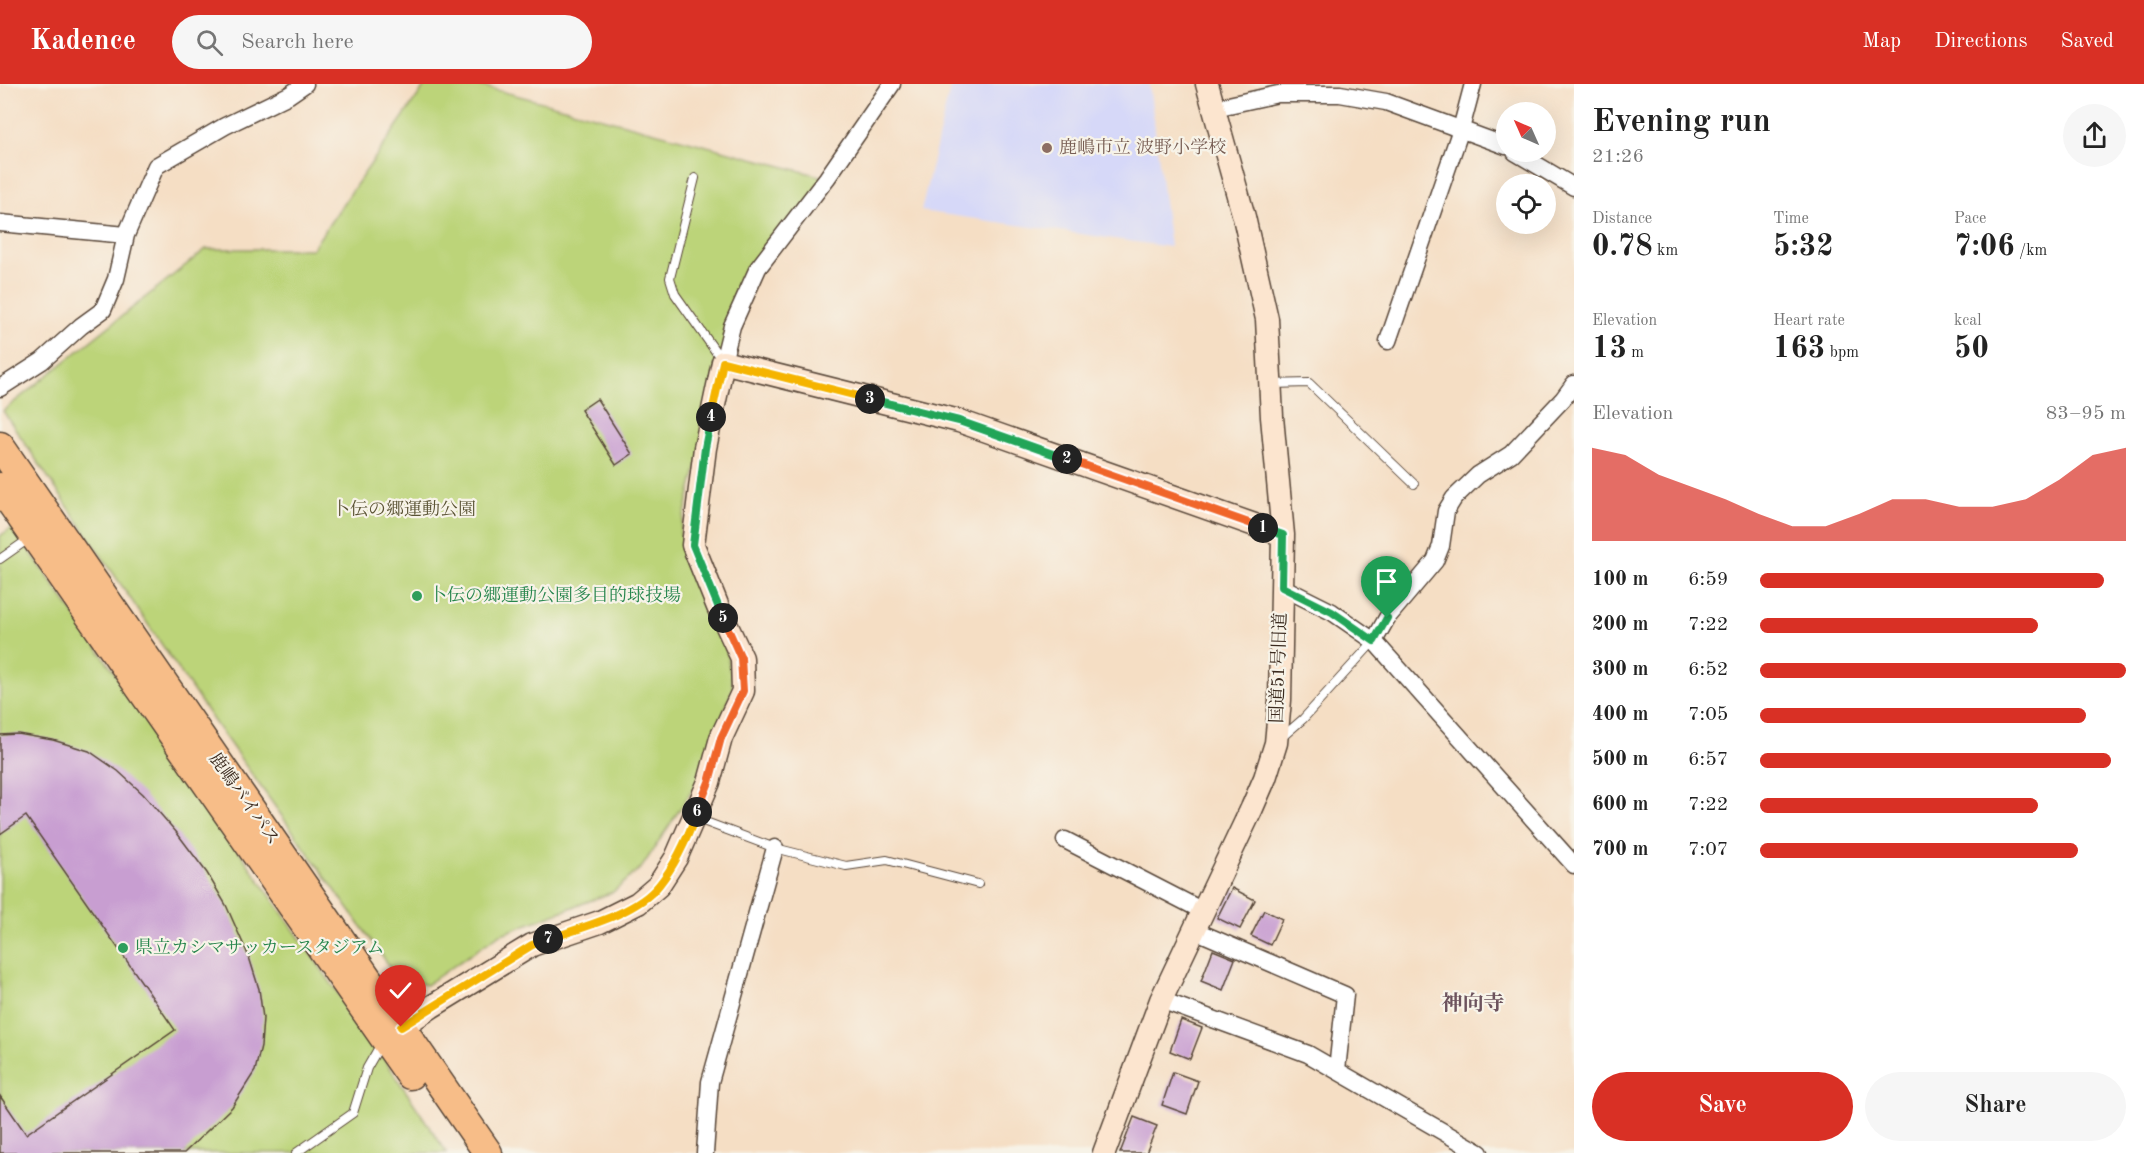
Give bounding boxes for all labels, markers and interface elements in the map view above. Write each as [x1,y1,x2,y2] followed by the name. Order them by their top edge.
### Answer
[172,15,592,69] search box
[193,26,226,59] icon: search
[30,28,136,56] text: Kadence
[241,31,354,53] text: Search here
[1862,31,1901,52] text: Map
[1934,31,2028,52] text: Directions
[2061,31,2114,52] text: Saved
[1496,102,1556,162] north arrow
[1496,102,1556,234] map controls
[2063,104,2126,167] button: share
[1592,106,1771,139] text: Evening run
[1059,137,1226,157] place label: 鹿嶋市立 波野小学校
[1040,141,1054,155] marker: 鹿嶋市立 波野小学校
[1592,147,1644,167] text: 21:26
[1496,174,1556,234] button: locate
[1592,211,1652,227] text: Distance
[1773,211,1809,227] text: Time
[1954,211,1986,227] text: Pace
[1592,232,1653,262] text: 0.78
[1773,232,1834,262] text: 5:32
[1954,232,2015,262] text: 7:06
[1653,243,1678,259] text: km
[2015,243,2047,259] text: /km
[1592,313,1657,329] text: Elevation
[1773,313,1845,329] text: Heart rate
[1954,313,1982,329] text: kcal
[1592,334,1627,364] text: 13
[1773,334,1825,364] text: 163
[1954,334,1989,364] text: 50
[1627,345,1644,361] text: m
[1825,345,1859,361] text: bpm
[855,384,885,414] pin: 3
[865,391,875,407] text: 3
[696,402,726,432] pin: 4
[1592,404,1673,424] text: Elevation
[2046,404,2126,424] text: 83–95 m
[706,409,716,425] text: 4
[1052,444,1082,474] pin: 2
[1062,451,1072,467] text: 2
[332,499,476,519] park label: 卜伝の郷運動公園
[1248,513,1278,543] pin: 1
[1258,520,1268,536] text: 1
[1361,556,1412,618] pin
[1370,565,1403,598] icon: arrive
[1592,570,1648,590] text: 100 m
[1688,570,1728,590] text: 6:59
[429,585,681,605] place label: 卜伝の郷運動公園多目的球技場
[410,589,424,603] marker: 卜伝の郷運動公園多目的球技場
[708,603,738,633] pin: 5
[718,610,728,626] text: 5
[1266,612,1290,724] street label: 国道51号旧道
[1592,615,1648,635] text: 200 m
[1688,615,1728,635] text: 7:22
[1592,660,1648,680] text: 300 m
[1688,660,1728,680] text: 6:52
[1592,705,1648,725] text: 400 m
[1688,705,1728,725] text: 7:05
[206,749,284,848] street label: 鹿嶋バイパス
[1592,750,1648,770] text: 500 m
[1688,750,1728,770] text: 6:57
[1592,795,1648,815] text: 600 m
[1688,795,1728,815] text: 7:22
[682,797,712,827] pin: 6
[692,804,702,820] text: 6
[1592,840,1648,860] text: 700 m
[1688,840,1728,860] text: 7:07
[533,924,563,954] pin: 7
[543,931,553,947] text: 7
[135,937,384,957] place label: 県立カシマサッカースタジアム
[116,941,130,955] marker: 県立カシマサッカースタジアム
[375,965,426,1027] pin
[384,974,417,1007] icon: check
[1442,992,1505,1015] district label: 神向寺
[1592,1072,1853,1141] button: Save
[1865,1072,2126,1141] button: Share

